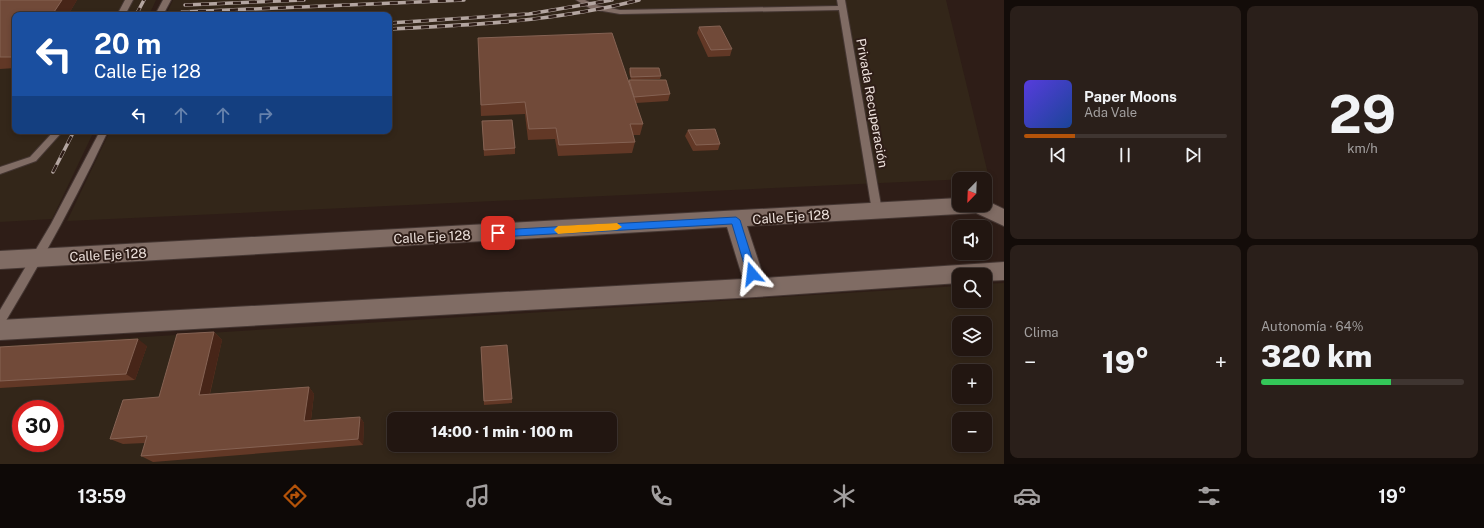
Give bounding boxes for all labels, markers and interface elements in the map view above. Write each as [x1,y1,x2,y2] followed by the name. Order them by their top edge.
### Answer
[94,27,161,60] text: 20 m
[28,28,80,80] icon: left
[853,37,891,169] street label: Privada Recuperación
[94,61,201,82] text: Calle Eje 128
[1329,84,1396,145] text: 29
[1084,88,1177,105] text: Paper Moons
[128,104,150,126] icon: left
[170,104,192,126] icon: ahead
[212,104,234,126] icon: ahead
[254,104,276,126] icon: right
[1084,105,1137,120] text: Ada Vale
[1347,141,1378,156] text: km/h
[1047,144,1069,166] icon: previous
[1114,144,1136,166] icon: pause
[1182,144,1204,166] icon: next
[952,172,992,212] north arrow
[952,172,992,452] map controls
[752,207,830,227] street label: Calle Eje 128
[481,216,515,250] pin
[952,220,992,260] button: sound
[487,222,509,244] icon: arrive
[393,227,471,247] street label: Calle Eje 128
[69,245,147,265] street label: Calle Eje 128
[731,253,773,295] position arrow
[952,268,992,308] button: search
[952,316,992,356] button: layers
[1261,319,1364,334] text: Autonomía · 64%
[1024,325,1059,340] text: Clima
[1261,338,1372,374] text: 320 km
[1102,344,1149,380] text: 19°
[1024,349,1036,375] text: −
[1215,349,1227,375] text: +
[952,364,992,404] button: +
[12,400,64,452] speed limit sign: 30
[952,412,992,452] button: −
[431,423,573,440] text: 14:00 · 1 min · 100 m
[281,482,309,510] icon: directions
[464,482,492,510] icon: music
[647,482,675,510] icon: phone
[830,482,858,510] icon: climate
[1013,482,1041,510] icon: car
[1195,482,1223,510] icon: filters
[77,486,126,507] text: 13:59
[1378,486,1406,507] text: 19°

